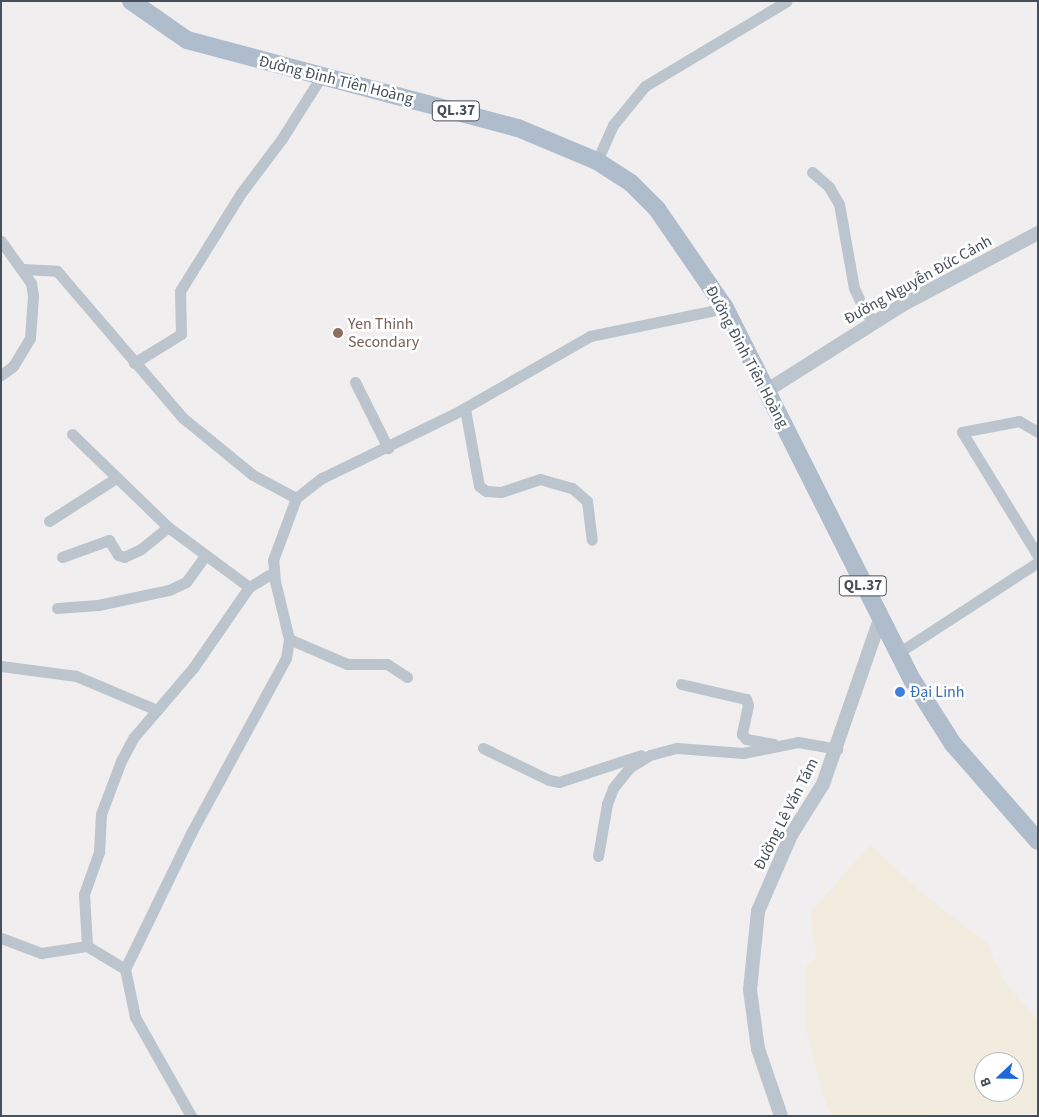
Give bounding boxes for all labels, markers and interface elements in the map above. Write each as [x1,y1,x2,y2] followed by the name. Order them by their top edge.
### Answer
[257,52,415,108] street label: Đường Đinh Tiên Hoàng
[431,98,481,124] road number: QL.37
[841,231,995,329] street label: Đường Nguyễn Đức Cảnh
[701,283,793,431] street label: Đường Đinh Tiên Hoàng
[348,314,419,352] place label: Yen Thinh Secondary
[332,327,344,339] marker: Yen Thinh Secondary
[838,574,888,598] road number: QL.37
[910,682,965,702] place label: Đại Linh
[894,686,906,698] marker: Đại Linh
[750,755,822,873] street label: Đường Lê Văn Tám
[974,1052,1024,1102] north arrow
[975,1074,997,1090] text: B

